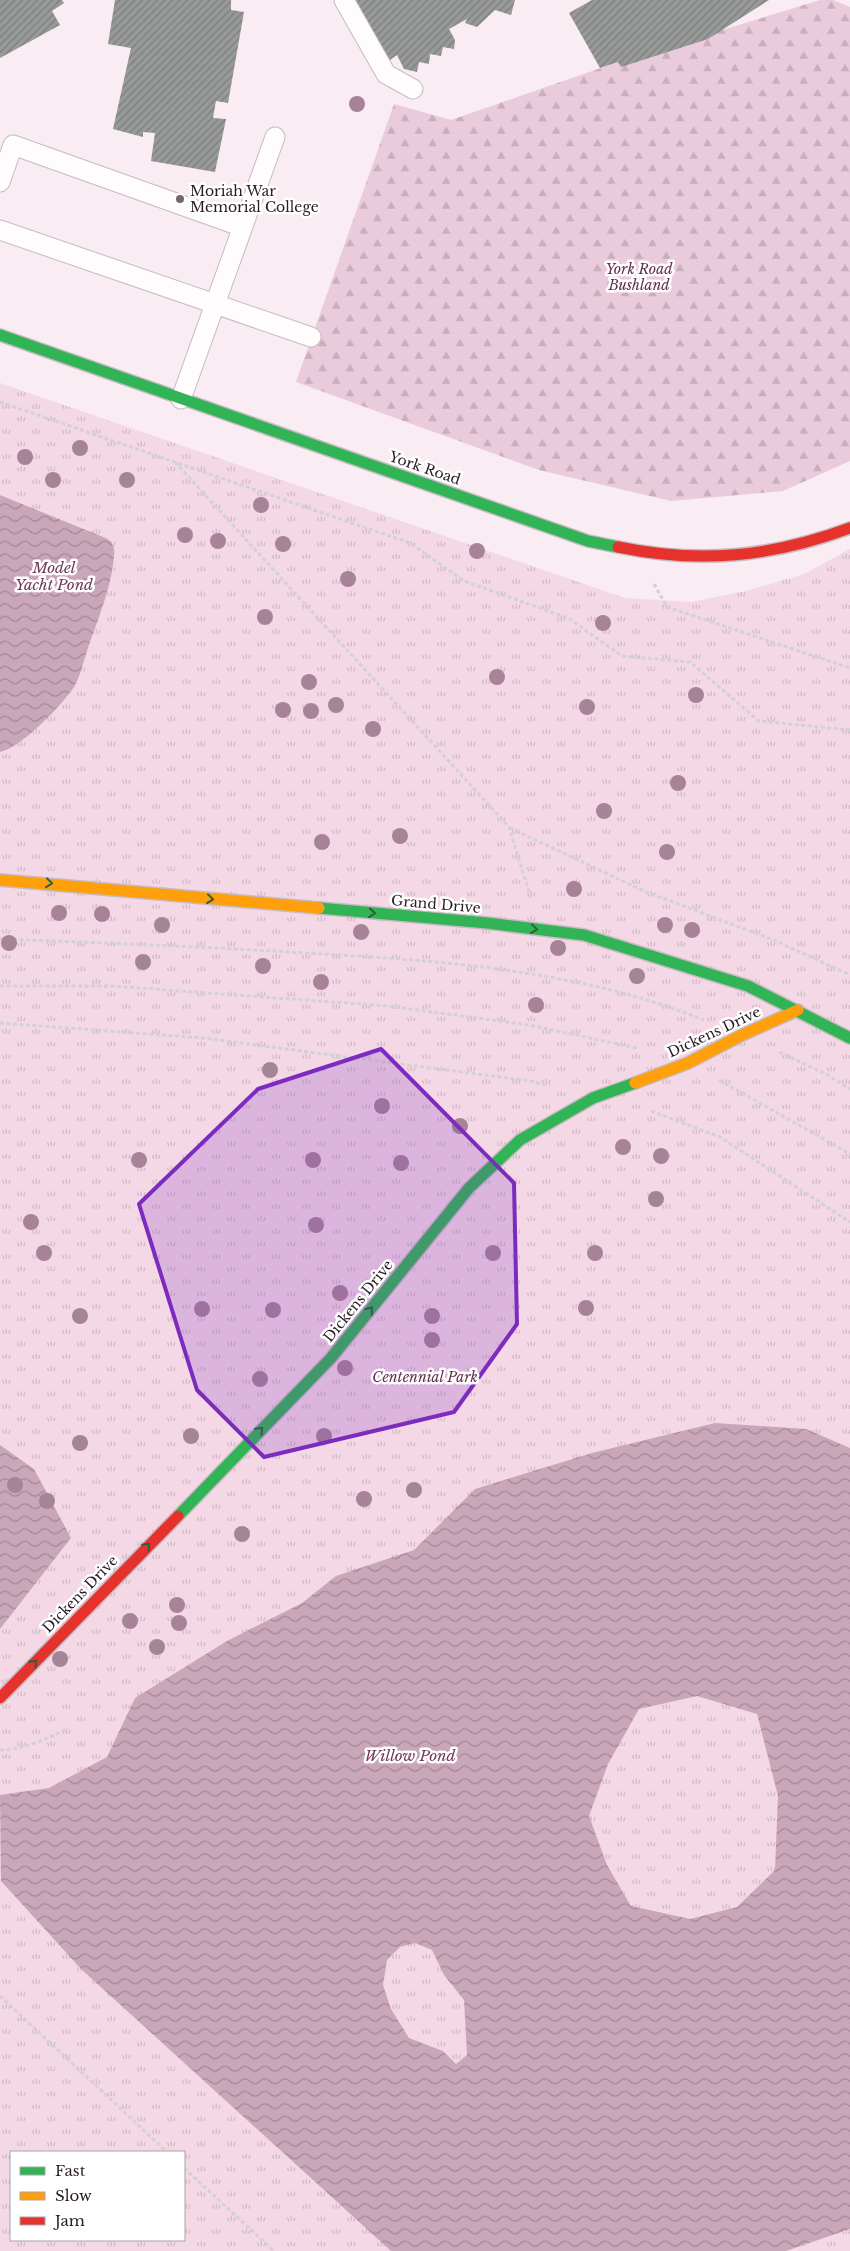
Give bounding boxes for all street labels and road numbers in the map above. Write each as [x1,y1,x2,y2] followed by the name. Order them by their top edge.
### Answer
[386,447,464,489] street label: York Road
[391,891,481,917] street label: Grand Drive
[665,1003,763,1061] street label: Dickens Drive
[319,1256,397,1346] street label: Dickens Drive
[39,1551,121,1637] street label: Dickens Drive

